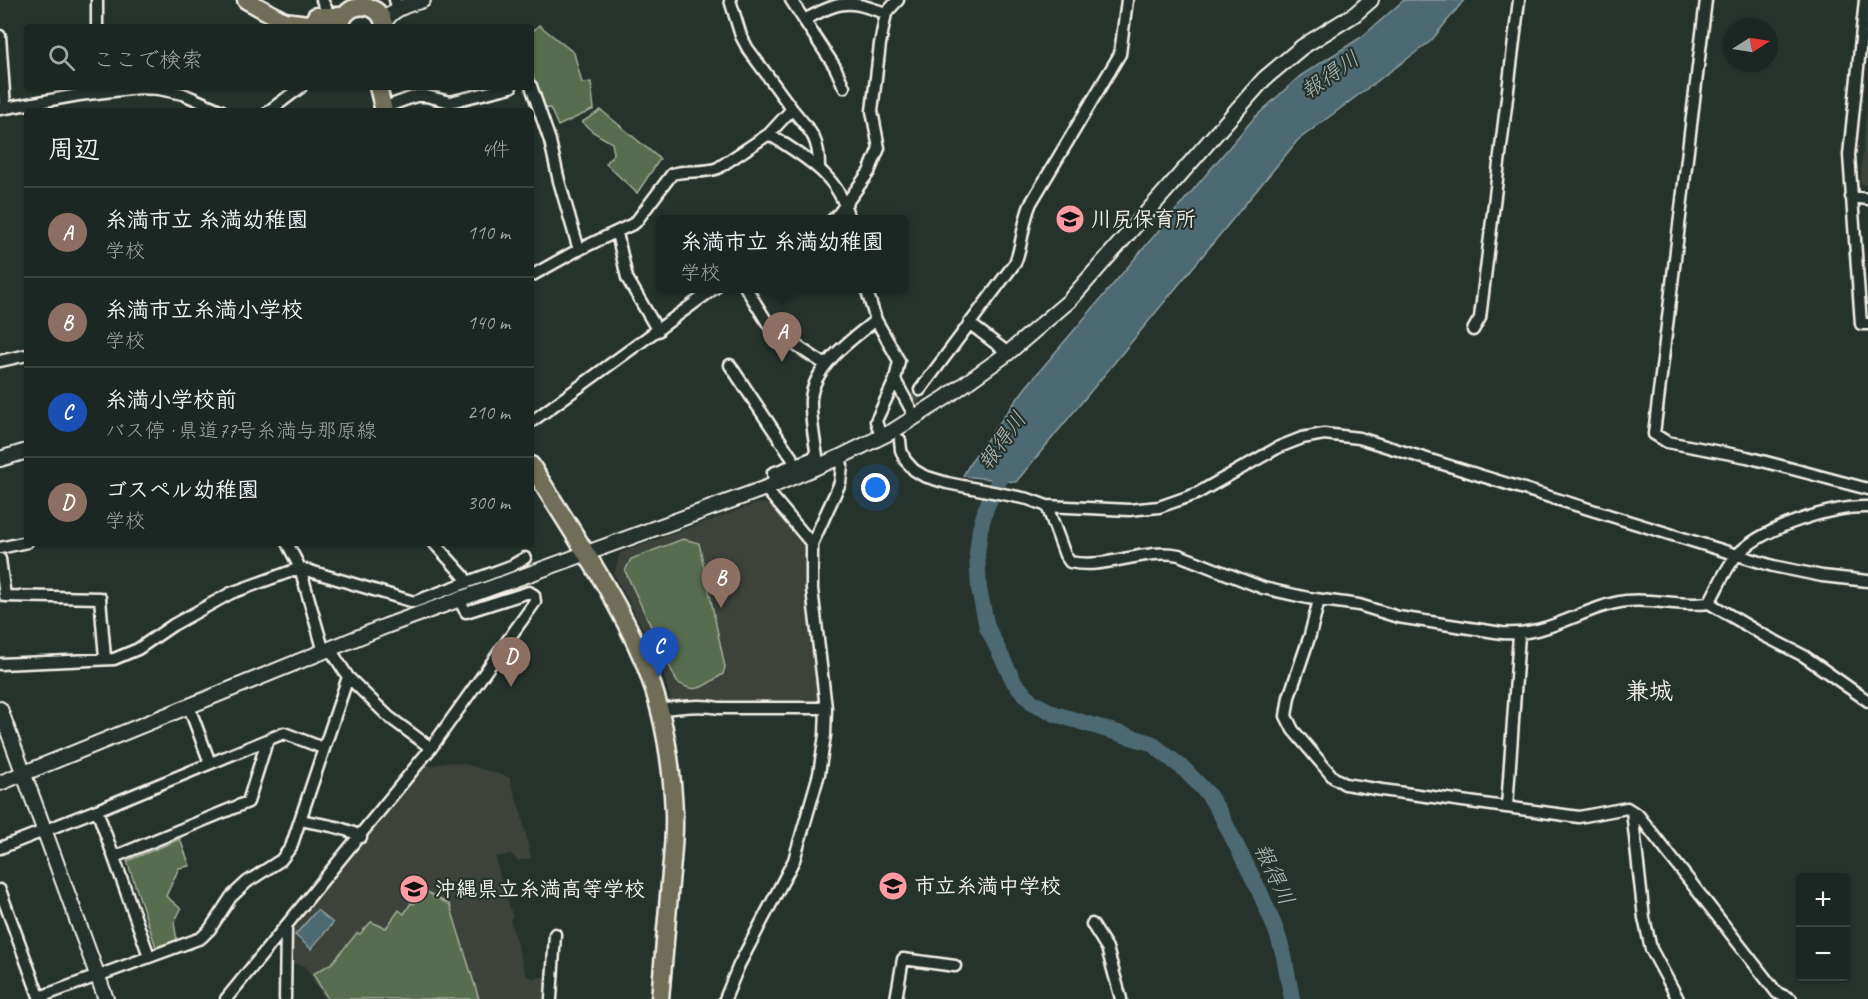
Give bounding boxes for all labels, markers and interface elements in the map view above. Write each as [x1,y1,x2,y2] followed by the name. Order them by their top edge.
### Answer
[1724,18,1778,72] north arrow
[24,24,534,90] search box
[45,41,78,74] icon: search
[1295,45,1365,105] water label: 報得川
[93,46,203,74] text: ここで検索
[48,133,100,166] text: 周辺
[481,137,510,162] text: 4件
[1054,203,1086,235] school or university icon: 川尻保育所
[105,206,308,234] text: 糸満市立 糸満幼稚園
[1091,206,1196,232] place label: 川尻保育所
[656,215,908,293] popup
[62,220,73,245] text: A
[467,220,510,245] text: 110 m
[680,228,884,256] text: 糸満市立 糸満幼稚園
[105,238,145,263] text: 学校
[680,260,720,285] text: 学校
[105,296,303,324] text: 糸満市立糸満小学校
[62,310,73,335] text: B
[467,310,510,335] text: 140 m
[762,312,802,362] pin: A
[105,328,145,353] text: 学校
[105,386,237,414] text: 糸満小学校前
[63,400,72,425] text: C
[467,400,510,425] text: 210 m
[971,406,1033,476] water label: 報得川
[105,418,376,443] text: バス停 · 県道77号糸満与那原線
[861,473,890,502] your location
[105,476,259,504] text: ゴスペル幼稚園
[62,490,73,515] text: D
[467,490,510,515] text: 300 m
[105,508,145,533] text: 学校
[702,558,740,608] pin: B
[640,628,678,677] pin: C
[492,638,530,687] pin: D
[1625,676,1673,706] district label: 兼城
[1247,838,1301,910] water label: 報得川
[877,870,909,902] school or university icon: 市立糸満中学校
[398,873,430,905] school or university icon: 沖縄県立糸満高等学校
[914,873,1061,899] place label: 市立糸満中学校
[1796,873,1850,981] map controls
[1796,873,1850,927] button: +
[435,876,645,902] place label: 沖縄県立糸満高等学校
[1796,927,1850,981] button: −

